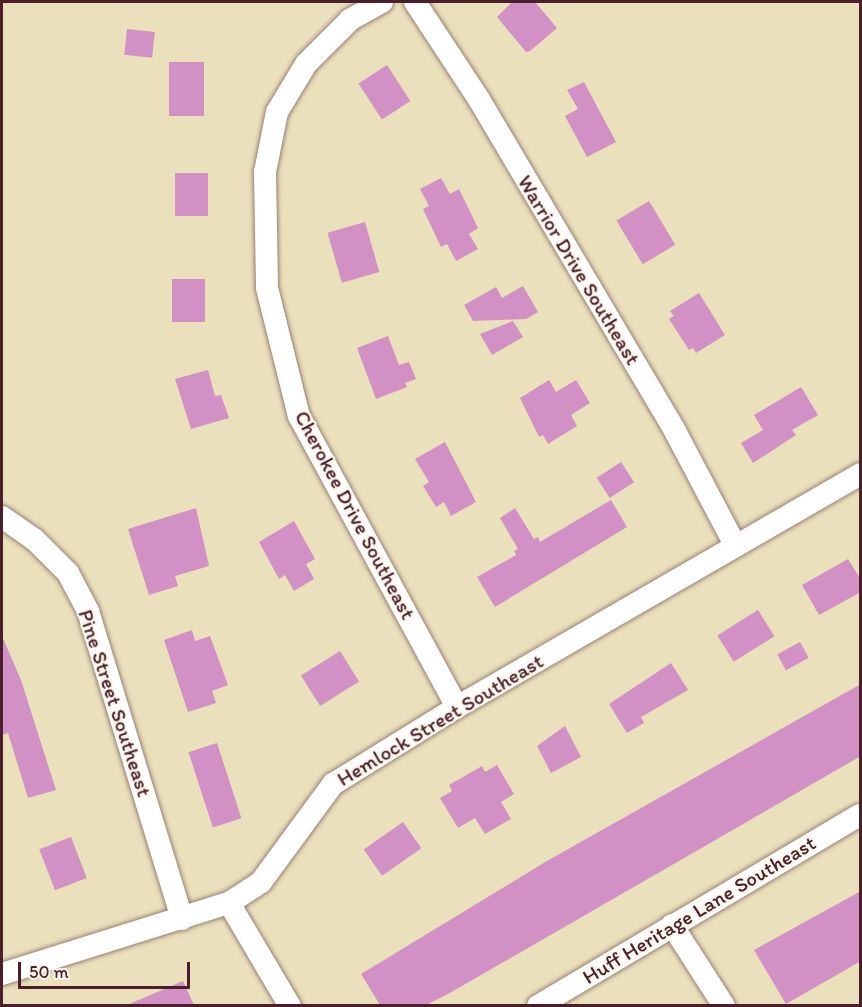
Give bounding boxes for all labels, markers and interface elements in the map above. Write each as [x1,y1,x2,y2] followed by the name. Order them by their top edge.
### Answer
[512,171,646,369] street label: Warrior Drive Southeast
[289,407,421,623] street label: Cherokee Drive Southeast
[73,606,157,800] street label: Pine Street Southeast
[333,649,547,791] street label: Hemlock Street Southeast
[578,830,820,990] street label: Huff Heritage Lane Southeast
[21,950,194,988] scale bar
[29,961,69,983] text: 50 m

